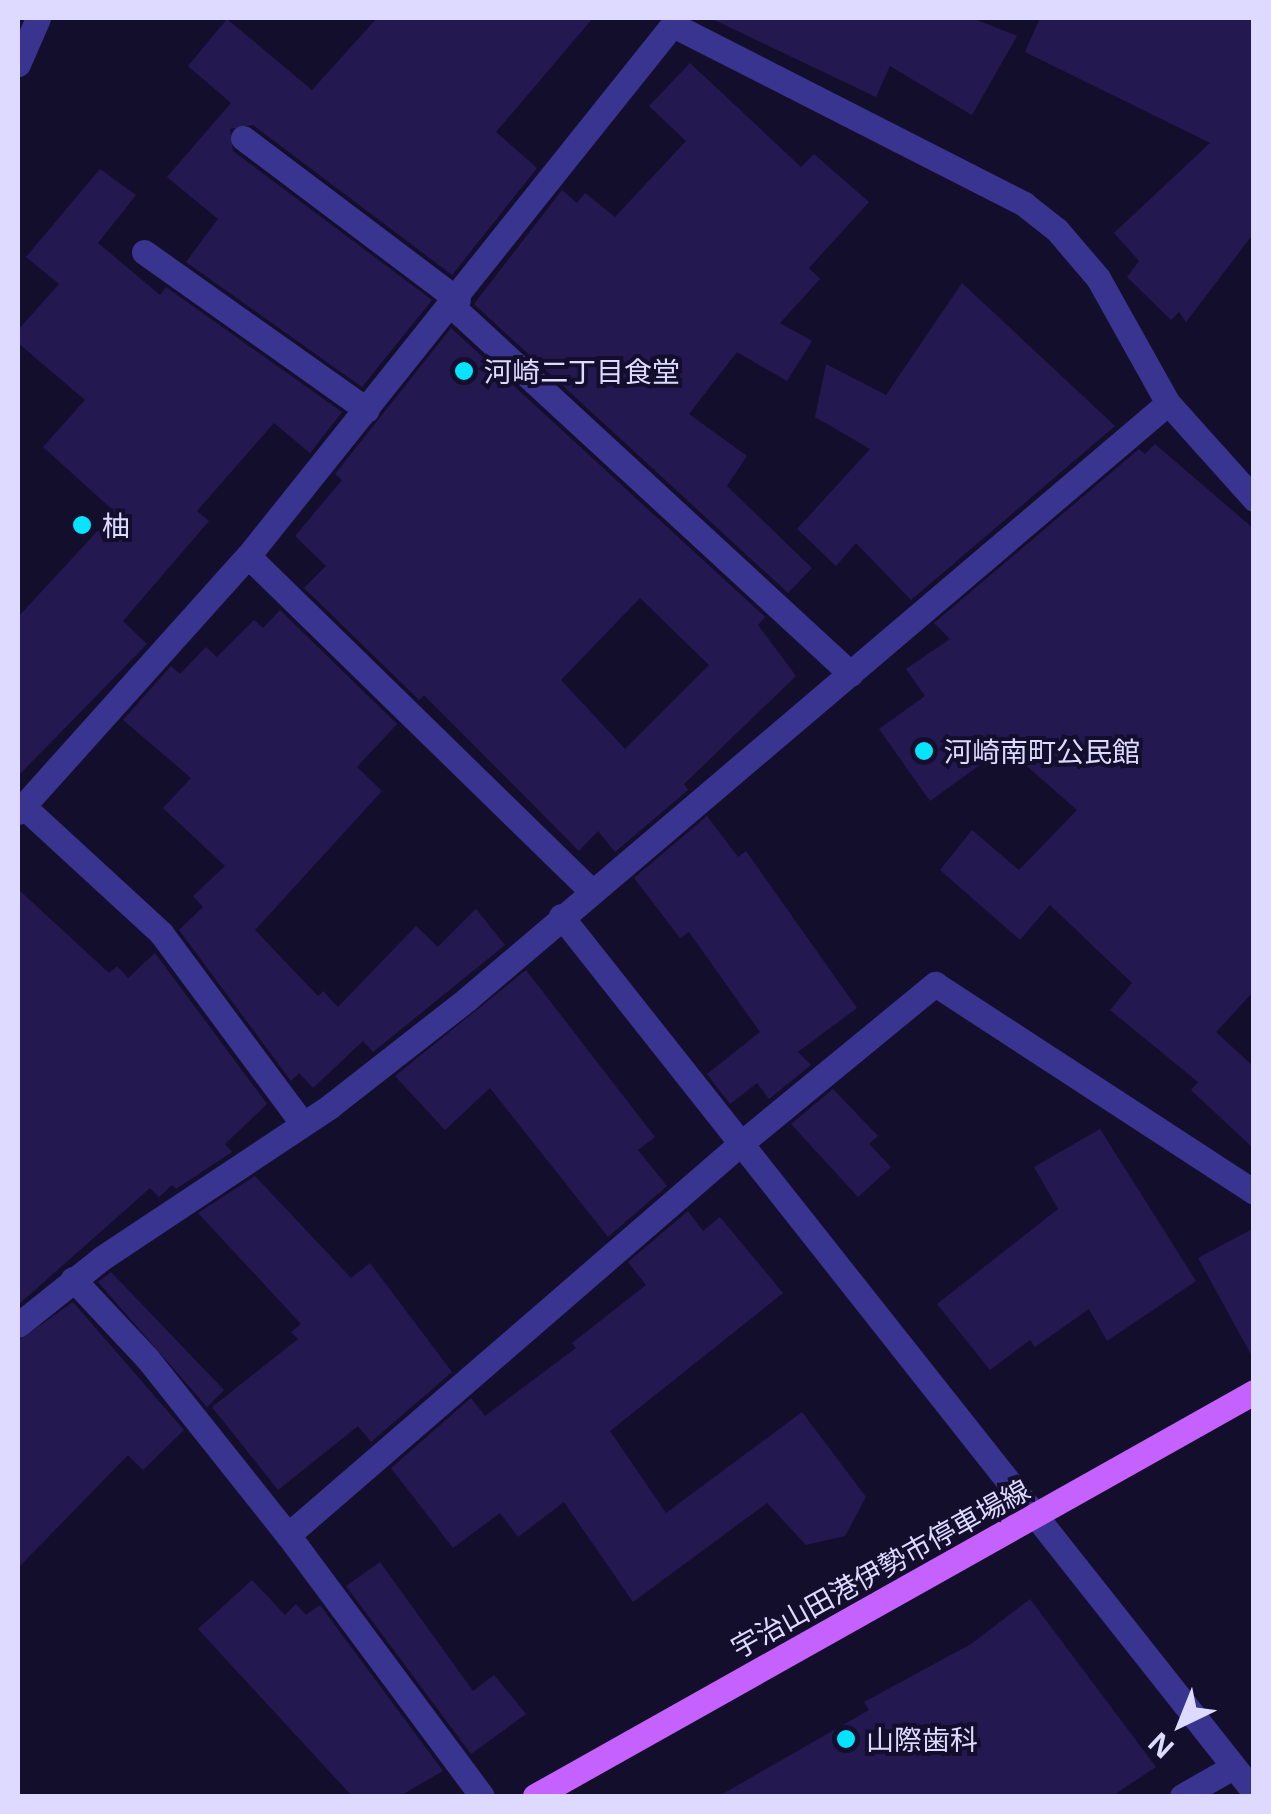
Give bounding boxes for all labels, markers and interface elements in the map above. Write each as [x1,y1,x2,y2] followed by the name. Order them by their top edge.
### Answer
[484,354,680,388] place label: 河崎二丁目食堂
[453,360,475,382] marker: 河崎二丁目食堂
[102,508,130,542] place label: 柚
[71,514,93,536] marker: 柚
[944,734,1140,768] place label: 河崎南町公民館
[913,740,935,762] marker: 河崎南町公民館
[725,1472,1035,1664] street label: 宇治山田港伊勢市停車場線
[1131,1674,1231,1774] north arrow
[866,1722,978,1756] place label: 山際歯科
[1139,1724,1182,1768] text: N
[835,1728,857,1750] marker: 山際歯科

